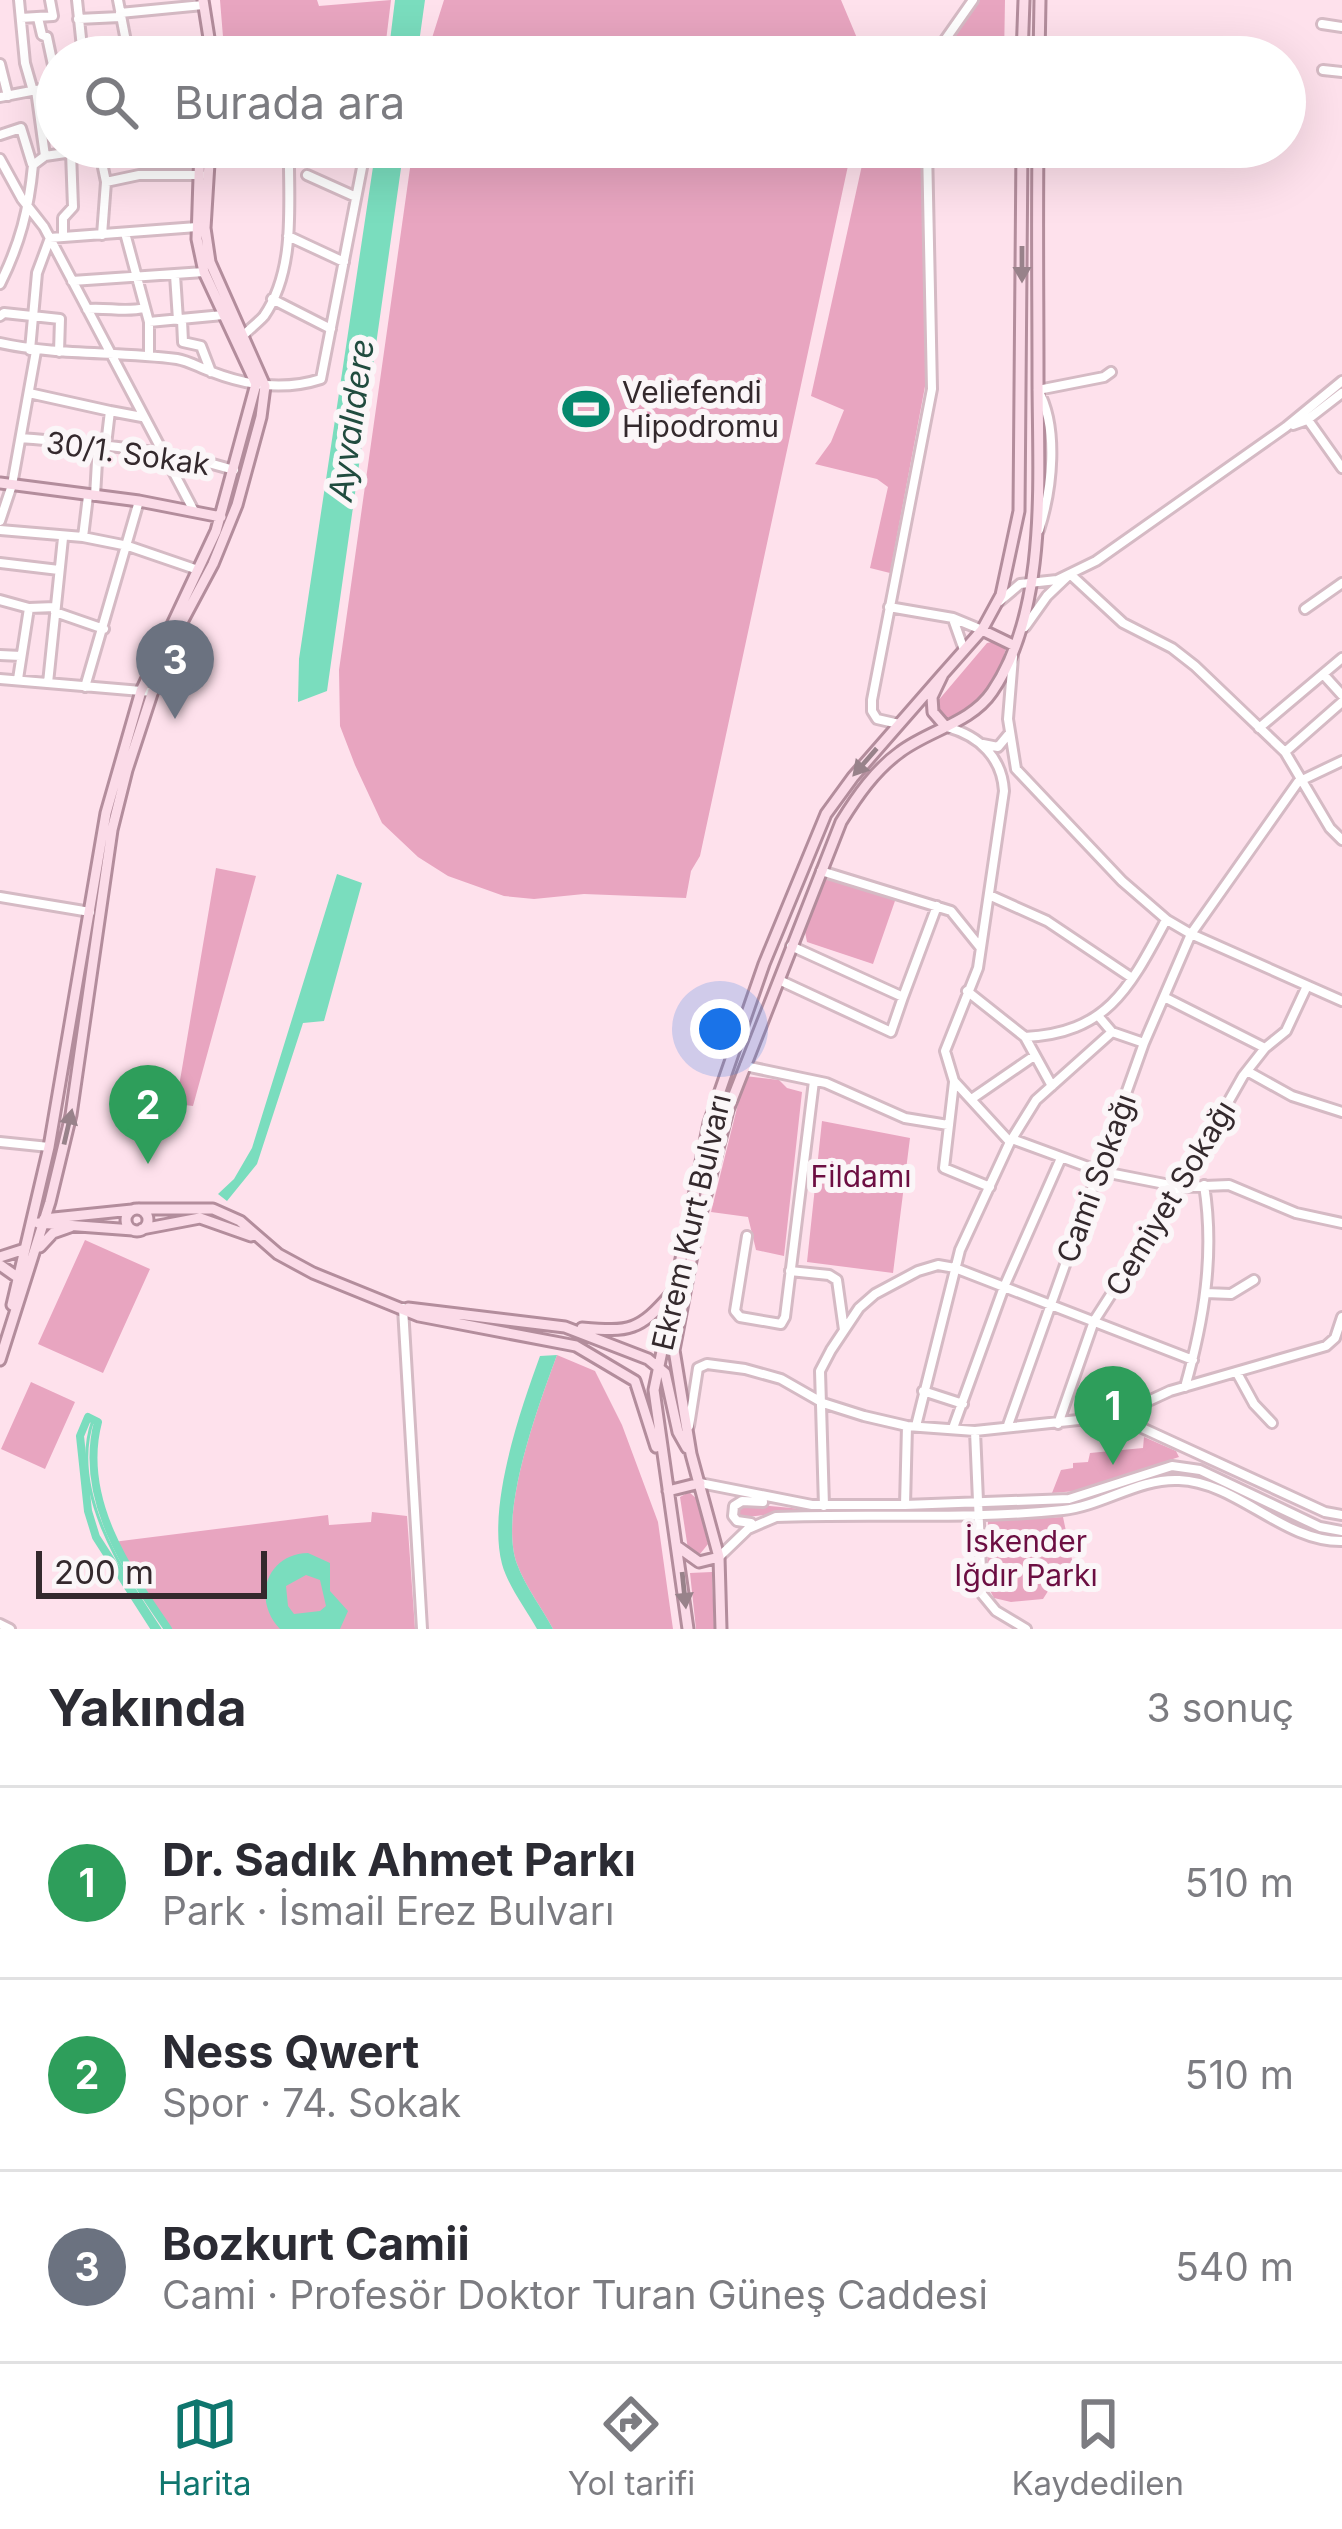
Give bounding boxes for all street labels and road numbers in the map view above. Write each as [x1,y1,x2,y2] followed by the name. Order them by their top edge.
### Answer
[44,424,213,482] street label: 30/1. Sokak
[1049,1089,1143,1267] street label: Cami Sokağı
[644,1090,738,1354] street label: Ekrem Kurt Bulvarı
[1098,1094,1242,1302] street label: Cemiyet Sokağı

